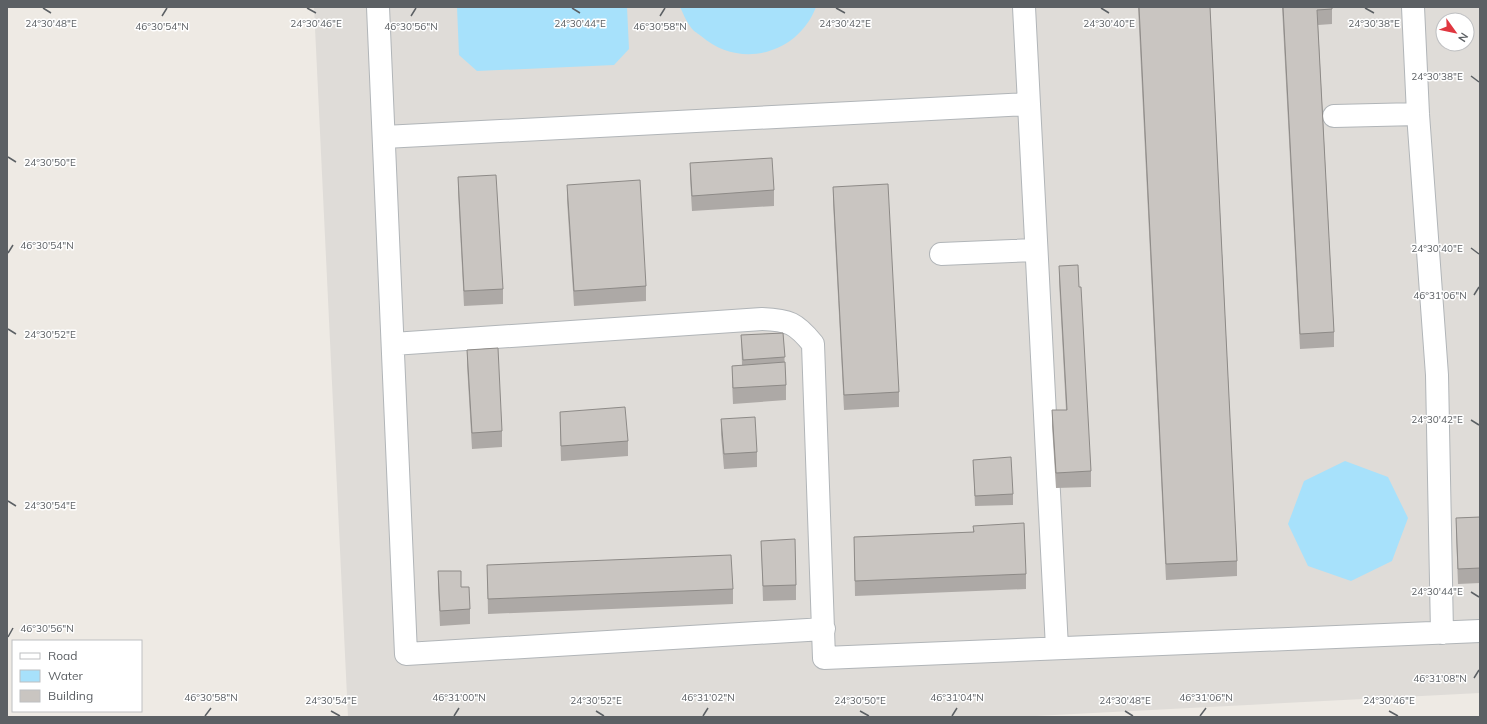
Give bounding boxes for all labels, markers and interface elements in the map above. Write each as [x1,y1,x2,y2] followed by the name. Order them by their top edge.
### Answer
[1435,12,1475,52] north arrow
[25,17,77,30] text: 24°30'48"E
[290,17,342,30] text: 24°30'46"E
[554,17,606,30] text: 24°30'44"E
[819,17,871,30] text: 24°30'42"E
[1083,17,1135,30] text: 24°30'40"E
[1348,17,1400,30] text: 24°30'38"E
[135,20,189,33] text: 46°30'54"N
[384,20,438,33] text: 46°30'56"N
[633,20,687,33] text: 46°30'58"N
[1455,30,1472,45] text: N
[1411,70,1463,83] text: 24°30'38"E
[24,156,76,169] text: 24°30'50"E
[20,239,74,252] text: 46°30'54"N
[1411,242,1463,255] text: 24°30'40"E
[1413,289,1467,302] text: 46°31'06"N
[24,328,76,341] text: 24°30'52"E
[1411,413,1463,426] text: 24°30'42"E
[24,499,76,512] text: 24°30'54"E
[1411,585,1463,598] text: 24°30'44"E
[20,622,74,635] text: 46°30'56"N
[12,640,142,712] legend
[48,648,77,663] text: Road
[48,668,84,683] text: Water
[1413,672,1467,685] text: 46°31'08"N
[48,688,93,703] text: Building
[184,691,238,704] text: 46°30'58"N
[432,691,486,704] text: 46°31'00"N
[681,691,735,704] text: 46°31'02"N
[930,691,984,704] text: 46°31'04"N
[1179,691,1233,704] text: 46°31'06"N
[305,694,357,707] text: 24°30'54"E
[570,694,622,707] text: 24°30'52"E
[834,694,886,707] text: 24°30'50"E
[1099,694,1151,707] text: 24°30'48"E
[1363,694,1415,707] text: 24°30'46"E

